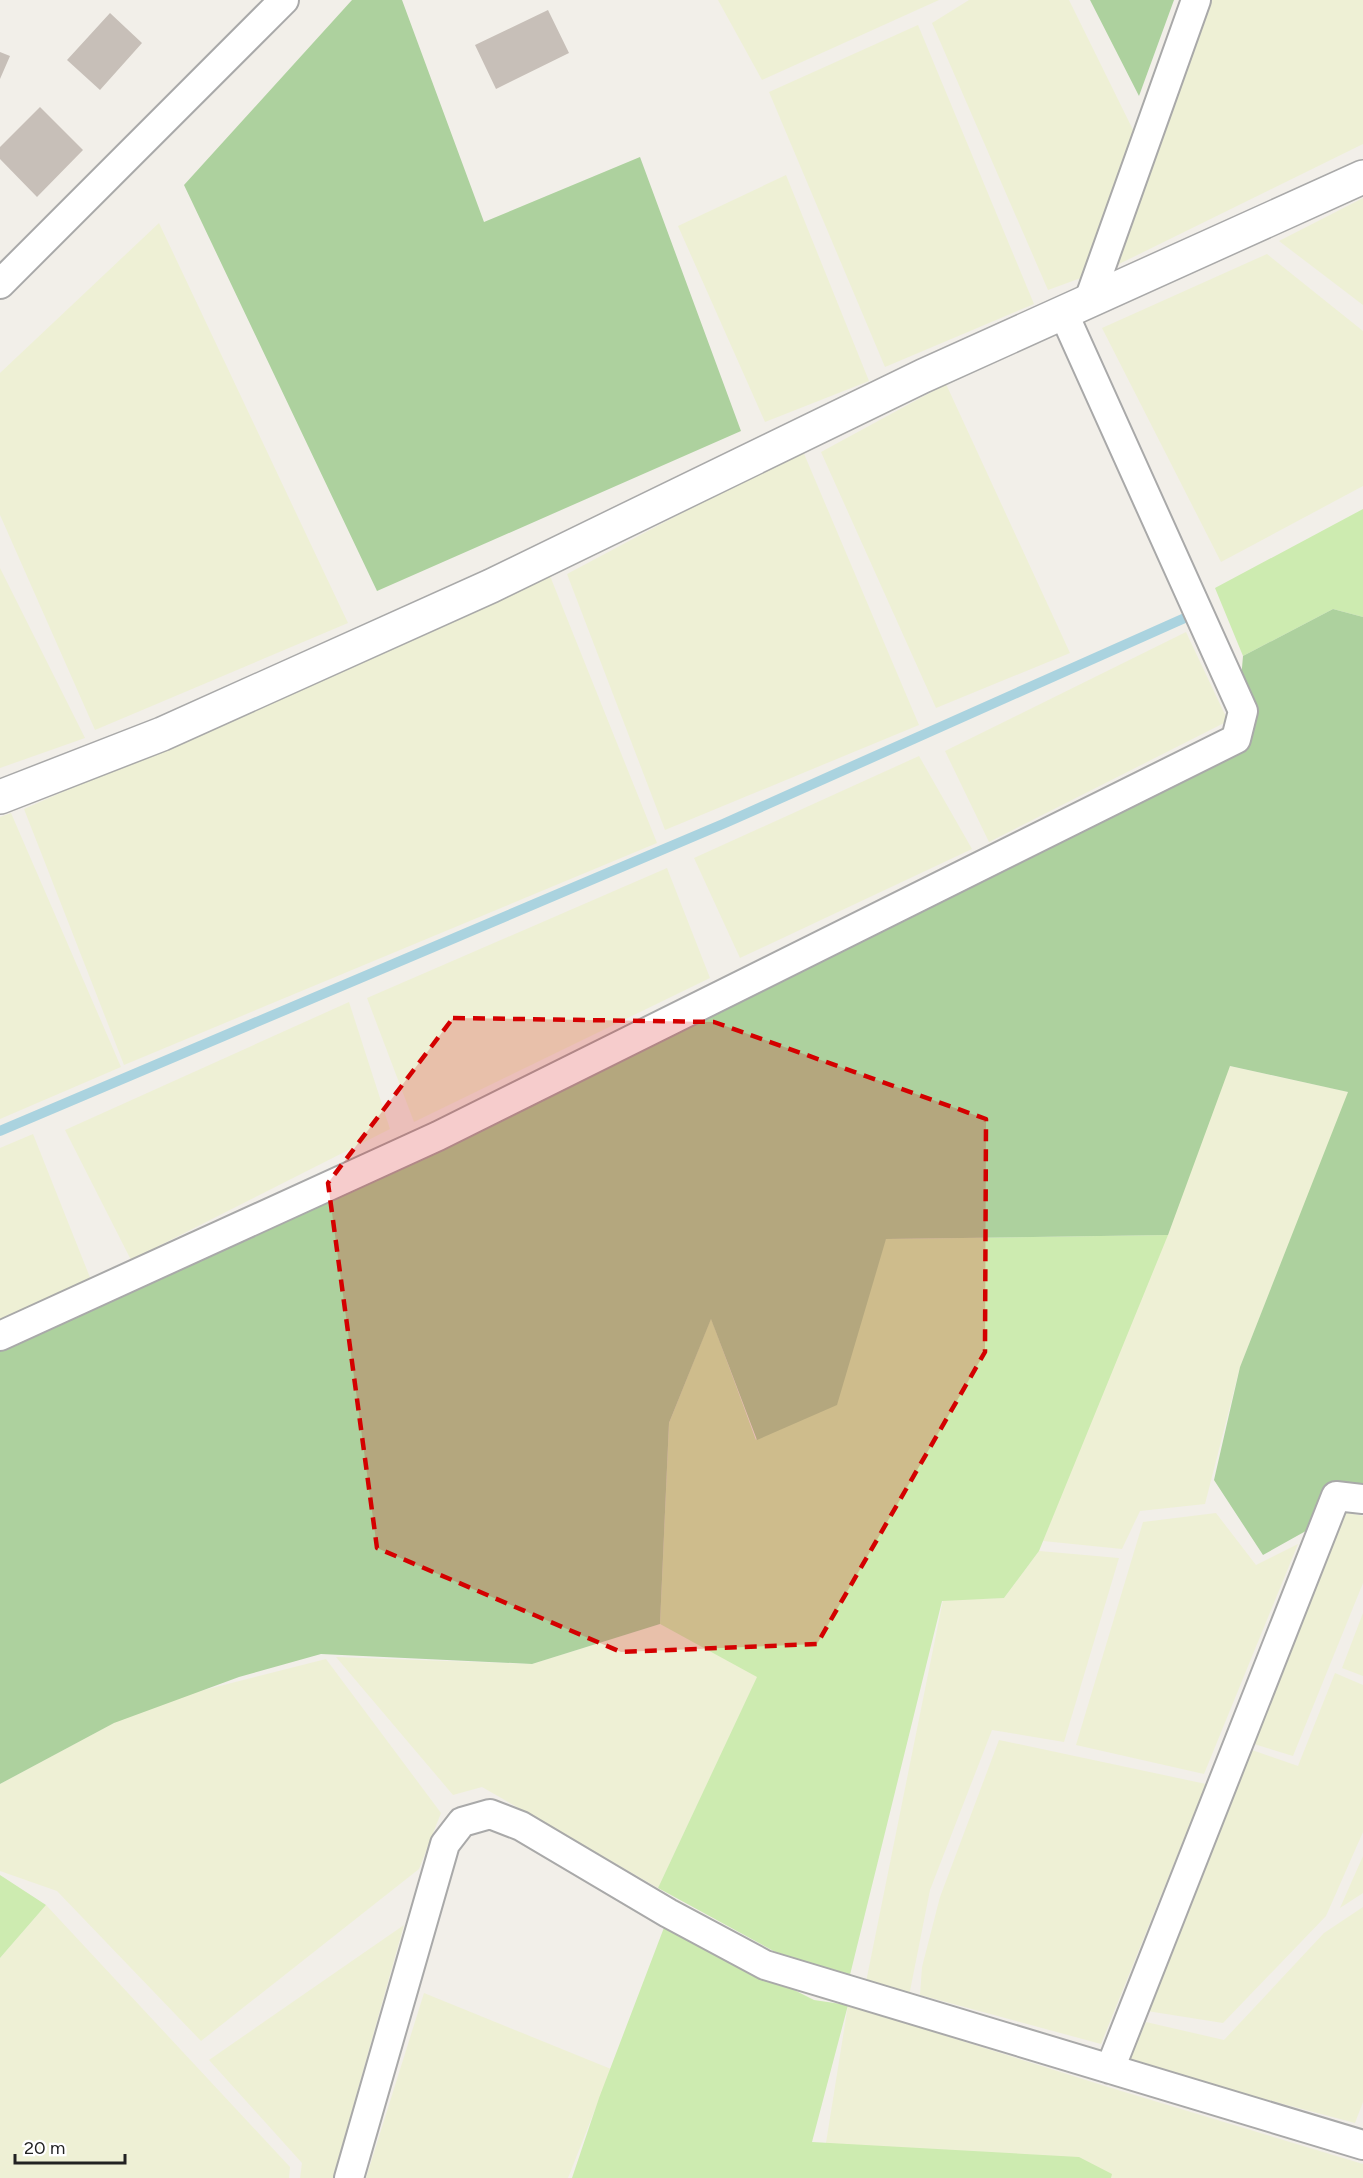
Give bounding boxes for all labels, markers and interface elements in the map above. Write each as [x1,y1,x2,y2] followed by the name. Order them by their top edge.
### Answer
[15,2127,124,2165] scale bar
[24,2137,65,2159] text: 20 m

